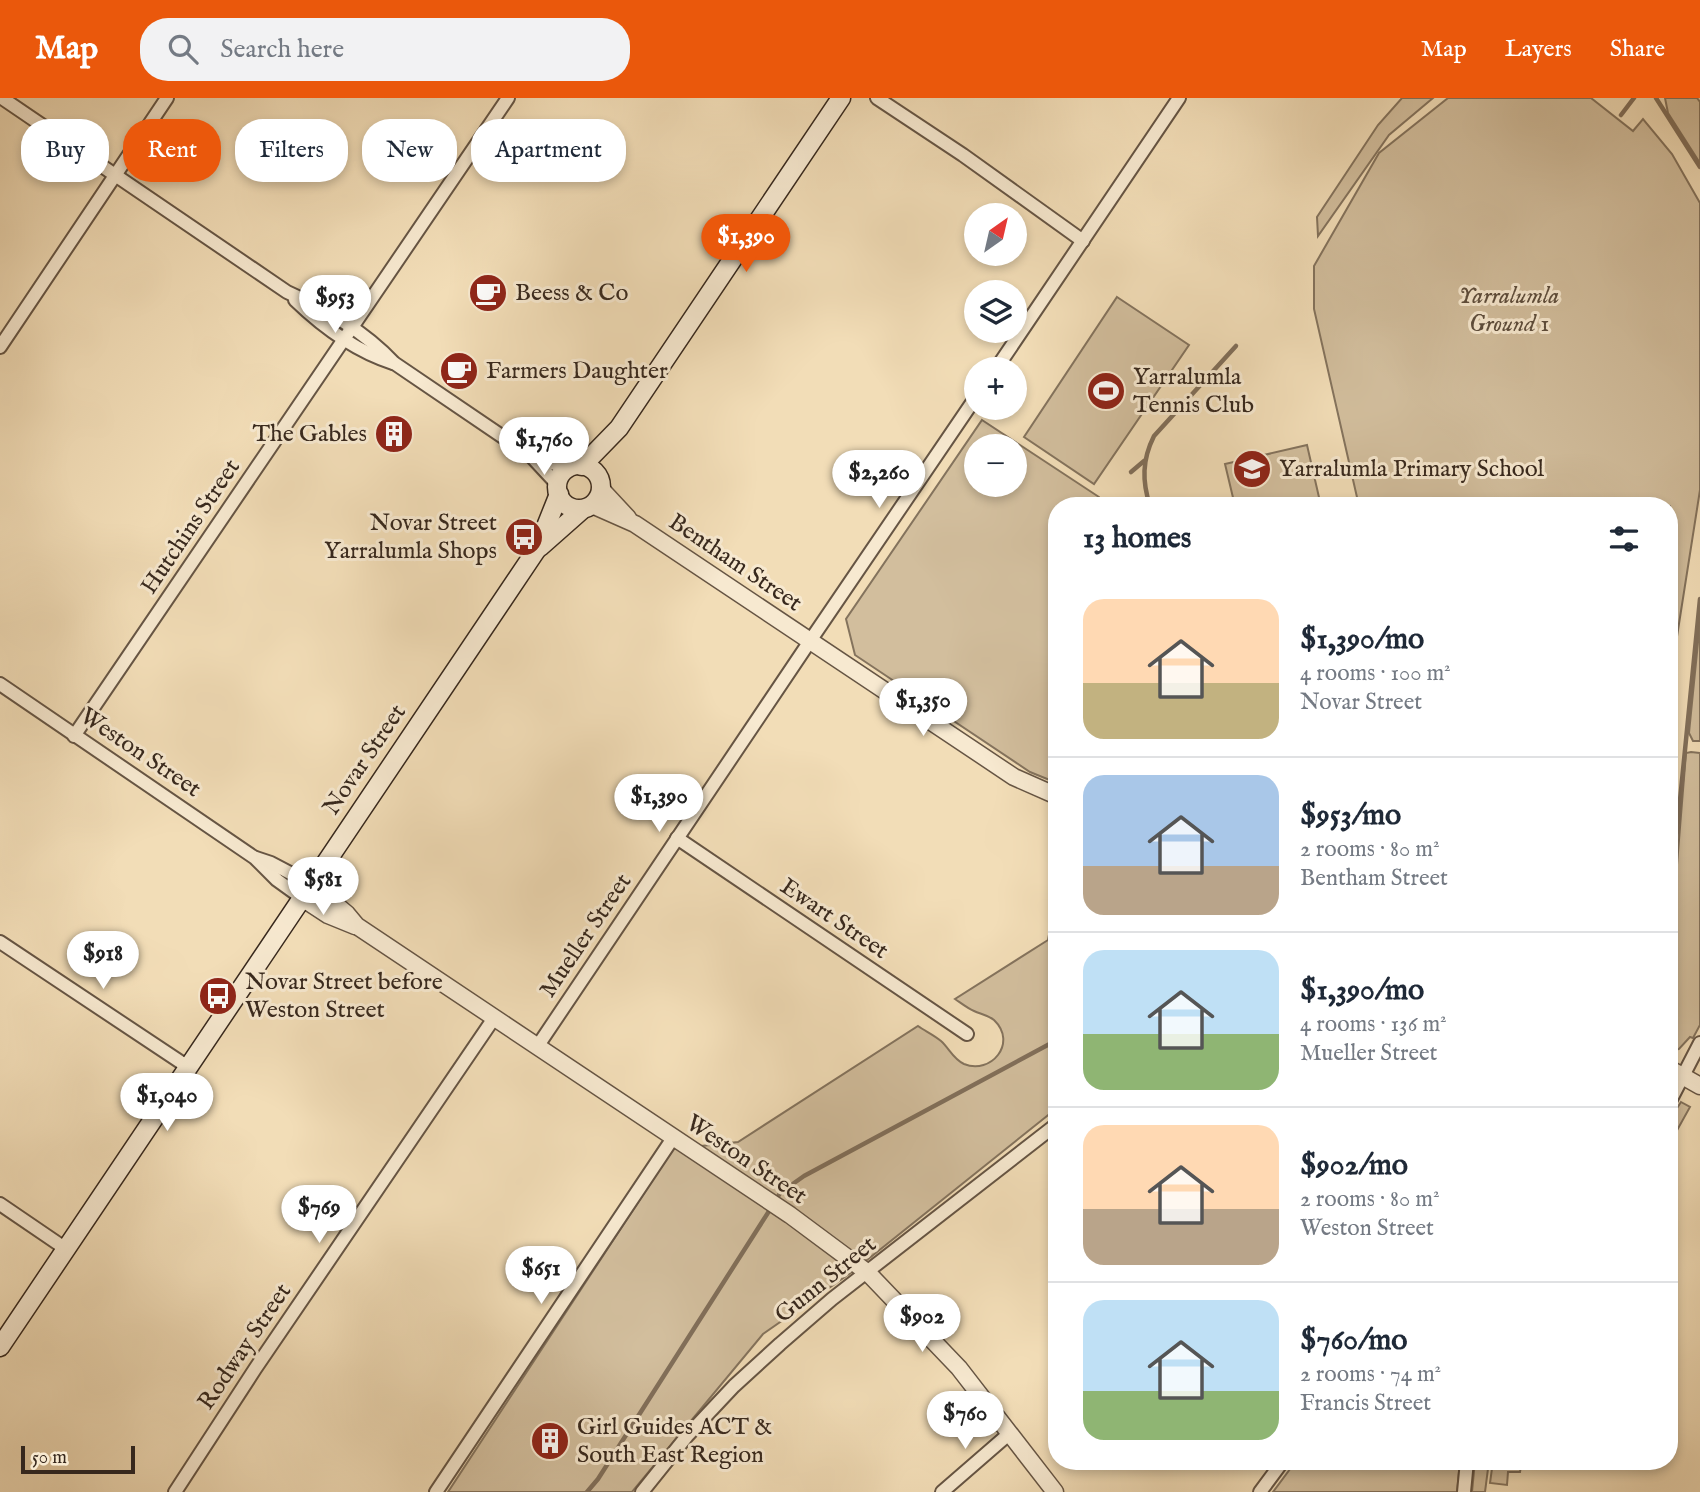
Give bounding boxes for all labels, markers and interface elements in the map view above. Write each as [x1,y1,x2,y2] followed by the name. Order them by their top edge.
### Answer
[140,18,630,81] search box
[35,28,98,70] text: Map
[164,30,202,68] icon: search
[220,33,344,66] text: Search here
[1421,34,1467,65] text: Map
[1505,34,1572,65] text: Layers
[1610,34,1665,65] text: Share
[21,119,109,182] chip: Buy
[123,119,221,182] chip: Rent
[235,119,348,182] chip: Filters
[362,119,457,182] chip: New
[471,119,626,182] chip: Apartment
[964,203,1027,266] north arrow
[964,203,1027,497] map controls
[689,214,803,274] pin: $1,390
[717,222,775,251] text: $1,390
[467,272,509,314] cafe icon: Beess & Co
[294,275,376,335] pin: $953
[515,278,628,309] place label: Beess & Co
[964,280,1027,343] button: layers
[1459,281,1559,340] park label: Yarralumla Ground 1
[315,283,355,312] text: $953
[438,350,480,392] cafe icon: Farmers Daughter
[486,356,668,387] place label: Farmers Daughter
[964,357,1027,420] button: +
[1133,362,1254,421] place label: Yarralumla Tennis Club
[1085,370,1127,412] sports icon: Yarralumla Tennis Club
[373,413,415,455] building icon: The Gables
[487,418,601,477] pin: $1,760
[252,419,367,450] place label: The Gables
[515,425,573,454] text: $1,760
[964,434,1027,497] button: −
[1231,448,1273,490] school or university icon: Yarralumla Primary School
[822,450,936,510] pin: $2,260
[134,453,248,601] street label: Hutchins Street
[1279,454,1545,485] place label: Yarralumla Primary School
[848,458,910,487] text: $2,260
[662,507,808,619] street label: Bentham Street
[324,508,497,567] place label: Novar Street Yarralumla Shops
[503,516,545,558] bus stop icon: Novar Street Yarralumla Shops
[1083,520,1191,558] text: 13 homes
[1605,520,1643,558] icon: filters
[1300,621,1424,659] text: $1,390/mo
[1139,627,1223,711] icon: home
[1300,659,1451,688] text: 4 rooms · 100 m²
[866,678,980,738] pin: $1,350
[895,686,951,715] text: $1,350
[1300,688,1422,717] text: Novar Street
[317,699,413,821] street label: Novar Street
[73,701,207,805] street label: Weston Street
[602,774,716,834] pin: $1,390
[630,782,688,811] text: $1,390
[1300,797,1401,835] text: $953/mo
[1139,803,1223,887] icon: home
[1300,835,1440,864] text: 2 rooms · 80 m²
[282,858,364,917] pin: $581
[1300,864,1448,893] text: Bentham Street
[304,865,342,894] text: $581
[533,868,639,1004] street label: Mueller Street
[774,871,894,967] street label: Ewart Street
[62,932,144,991] pin: $918
[83,939,123,968] text: $918
[245,967,443,1026] place label: Novar Street before Weston Street
[1300,972,1424,1010] text: $1,390/mo
[197,975,239,1017] bus stop icon: Novar Street before Weston Street
[1139,978,1223,1062] icon: home
[1300,1010,1447,1039] text: 4 rooms · 136 m²
[1300,1039,1438,1068] text: Mueller Street
[110,1074,224,1133] pin: $1,040
[136,1081,198,1110] text: $1,040
[679,1108,813,1212] street label: Weston Street
[1300,1147,1408,1185] text: $902/mo
[1139,1153,1223,1237] icon: home
[1300,1185,1440,1214] text: 2 rooms · 80 m²
[278,1186,360,1245] pin: $769
[297,1193,341,1222] text: $769
[1300,1214,1434,1243] text: Weston Street
[769,1230,883,1330] street label: Gunn Street
[500,1246,582,1306] pin: $651
[521,1254,561,1283] text: $651
[191,1278,299,1416] street label: Rodway Street
[881,1294,963,1354] pin: $902
[900,1302,944,1331] text: $902
[1300,1322,1408,1360] text: $760/mo
[1139,1328,1223,1412] icon: home
[1300,1360,1441,1389] text: 2 rooms · 74 m²
[1300,1389,1431,1418] text: Francis Street
[924,1392,1006,1451] pin: $760
[943,1399,987,1428] text: $760
[577,1412,772,1471] place label: Girl Guides ACT & South East Region
[529,1420,571,1462] building icon: Girl Guides ACT & South East Region
[21,1443,135,1475] scale bar
[32,1446,67,1470] text: 50 m

